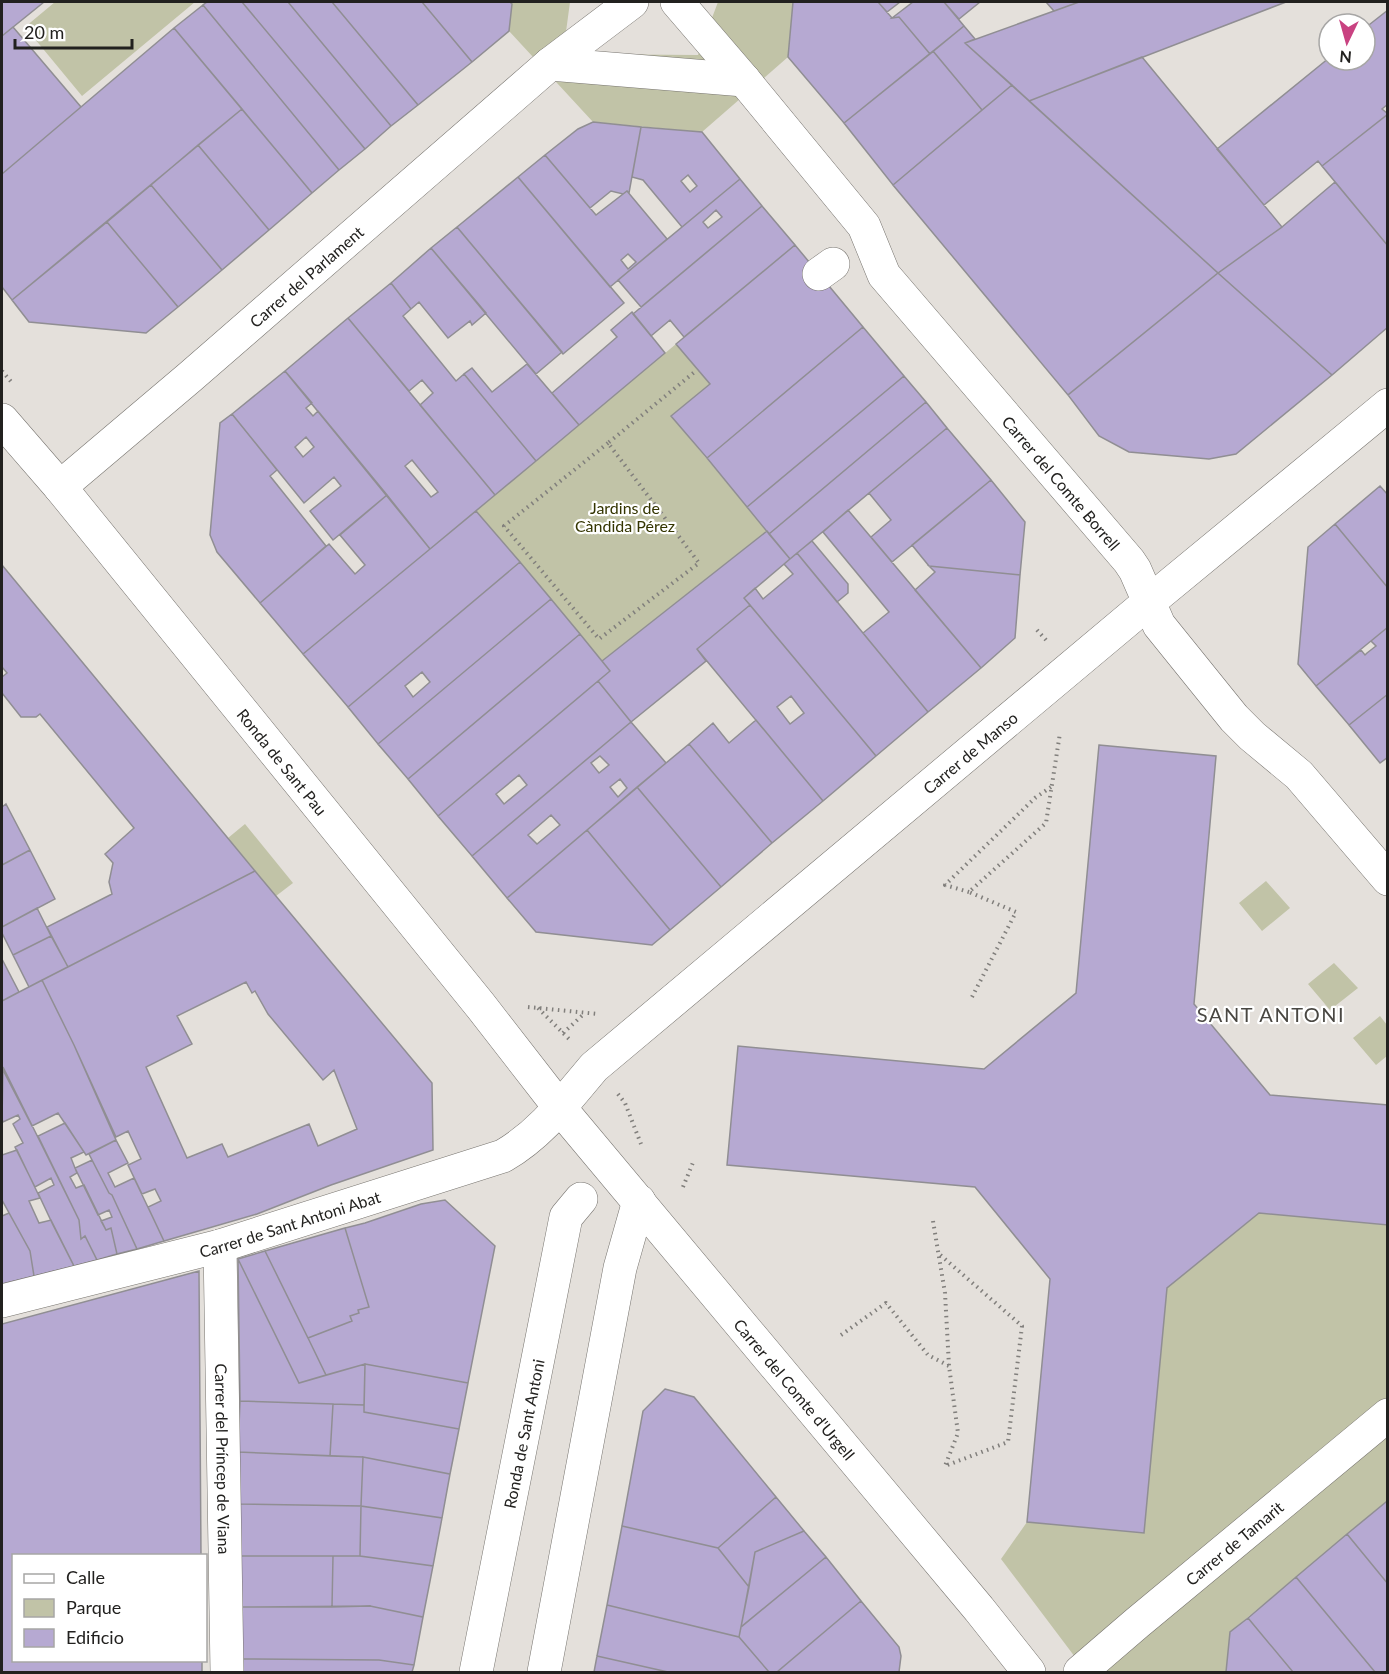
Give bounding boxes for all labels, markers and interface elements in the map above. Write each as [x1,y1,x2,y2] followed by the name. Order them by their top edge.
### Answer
[15,12,132,50] scale bar
[1317,12,1377,72] north arrow
[24,21,64,43] text: 20 m
[1339,47,1353,67] text: N
[245,221,367,331] street label: Carrer del Parlament
[999,411,1125,554] street label: Carrer del Comte Borrell
[575,498,675,535] park label: Jardins de Càndida Pérez
[234,704,331,819] street label: Ronda de Sant Pau
[919,707,1021,797] street label: Carrer de Manso
[1197,1002,1345,1026] district label: SANT ANTONI
[197,1186,383,1260] street label: Carrer de Sant Antoni Abat
[731,1314,859,1463] street label: Carrer del Comte d'Urgell
[499,1357,547,1510] street label: Ronda de Sant Antoni
[212,1363,235,1555] street label: Carrer del Príncep de Viana
[1181,1497,1287,1589] street label: Carrer de Tamarit
[12,1554,207,1662] legend
[66,1566,105,1588] text: Calle
[66,1596,121,1618] text: Parque
[66,1626,124,1648] text: Edificio

